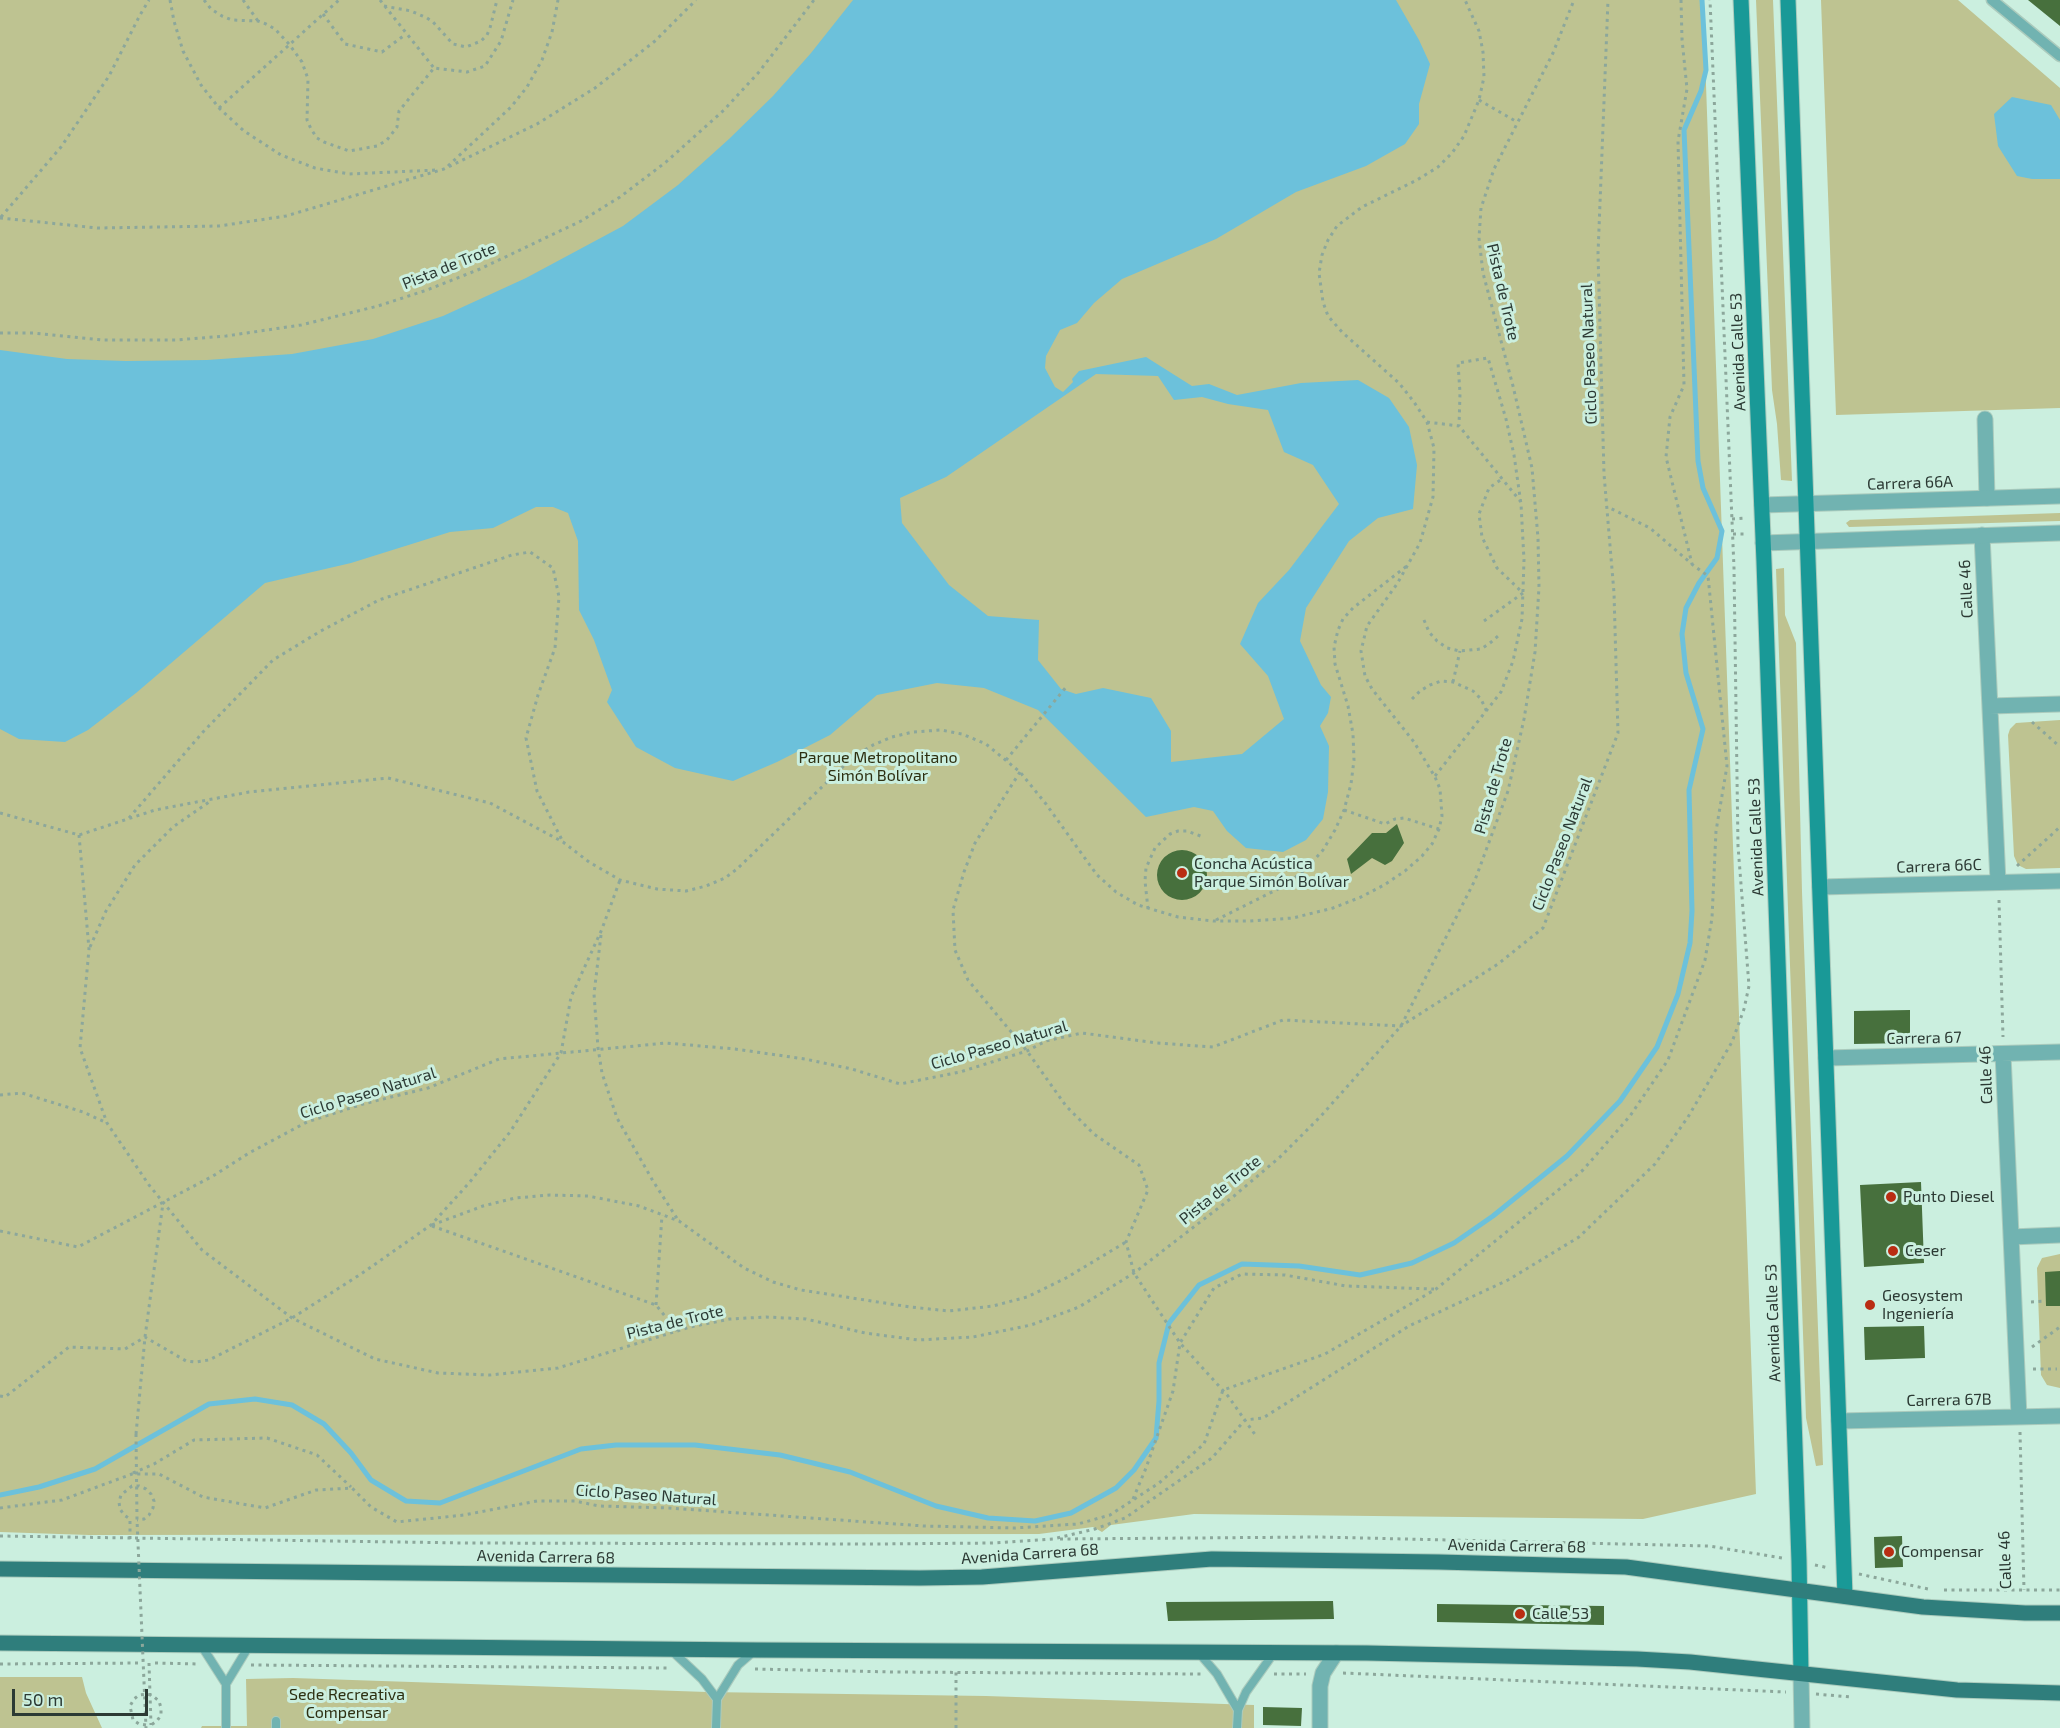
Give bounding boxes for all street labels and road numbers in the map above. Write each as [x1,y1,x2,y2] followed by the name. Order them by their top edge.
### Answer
[399,239,499,293] street label: Pista de Trote
[1483,242,1523,342] street label: Pista de Trote
[1577,283,1601,425] street label: Ciclo Paseo Natural
[1726,292,1750,412] street label: Avenida Calle 53
[1867,472,1953,494] street label: Carrera 66A
[1955,559,1977,619] street label: Calle 46
[1470,736,1516,836] street label: Pista de Trote
[1528,775,1596,913] street label: Ciclo Paseo Natural
[1744,777,1768,897] street label: Avenida Calle 53
[1896,855,1982,877] street label: Carrera 66C
[929,1016,1069,1074] street label: Ciclo Paseo Natural
[1886,1028,1962,1048] street label: Carrera 67
[1975,1045,1997,1105] street label: Calle 46
[298,1063,438,1123] street label: Ciclo Paseo Natural
[1175,1151,1265,1229] street label: Pista de Trote
[1761,1263,1785,1383] street label: Avenida Calle 53
[625,1301,725,1343] street label: Pista de Trote
[1906,1390,1992,1410] street label: Carrera 67B
[575,1481,717,1509] street label: Ciclo Paseo Natural
[1994,1530,2016,1590] street label: Calle 46
[1448,1535,1586,1557] street label: Avenida Carrera 68
[960,1540,1100,1568] street label: Avenida Carrera 68
[477,1546,615,1568] street label: Avenida Carrera 68

